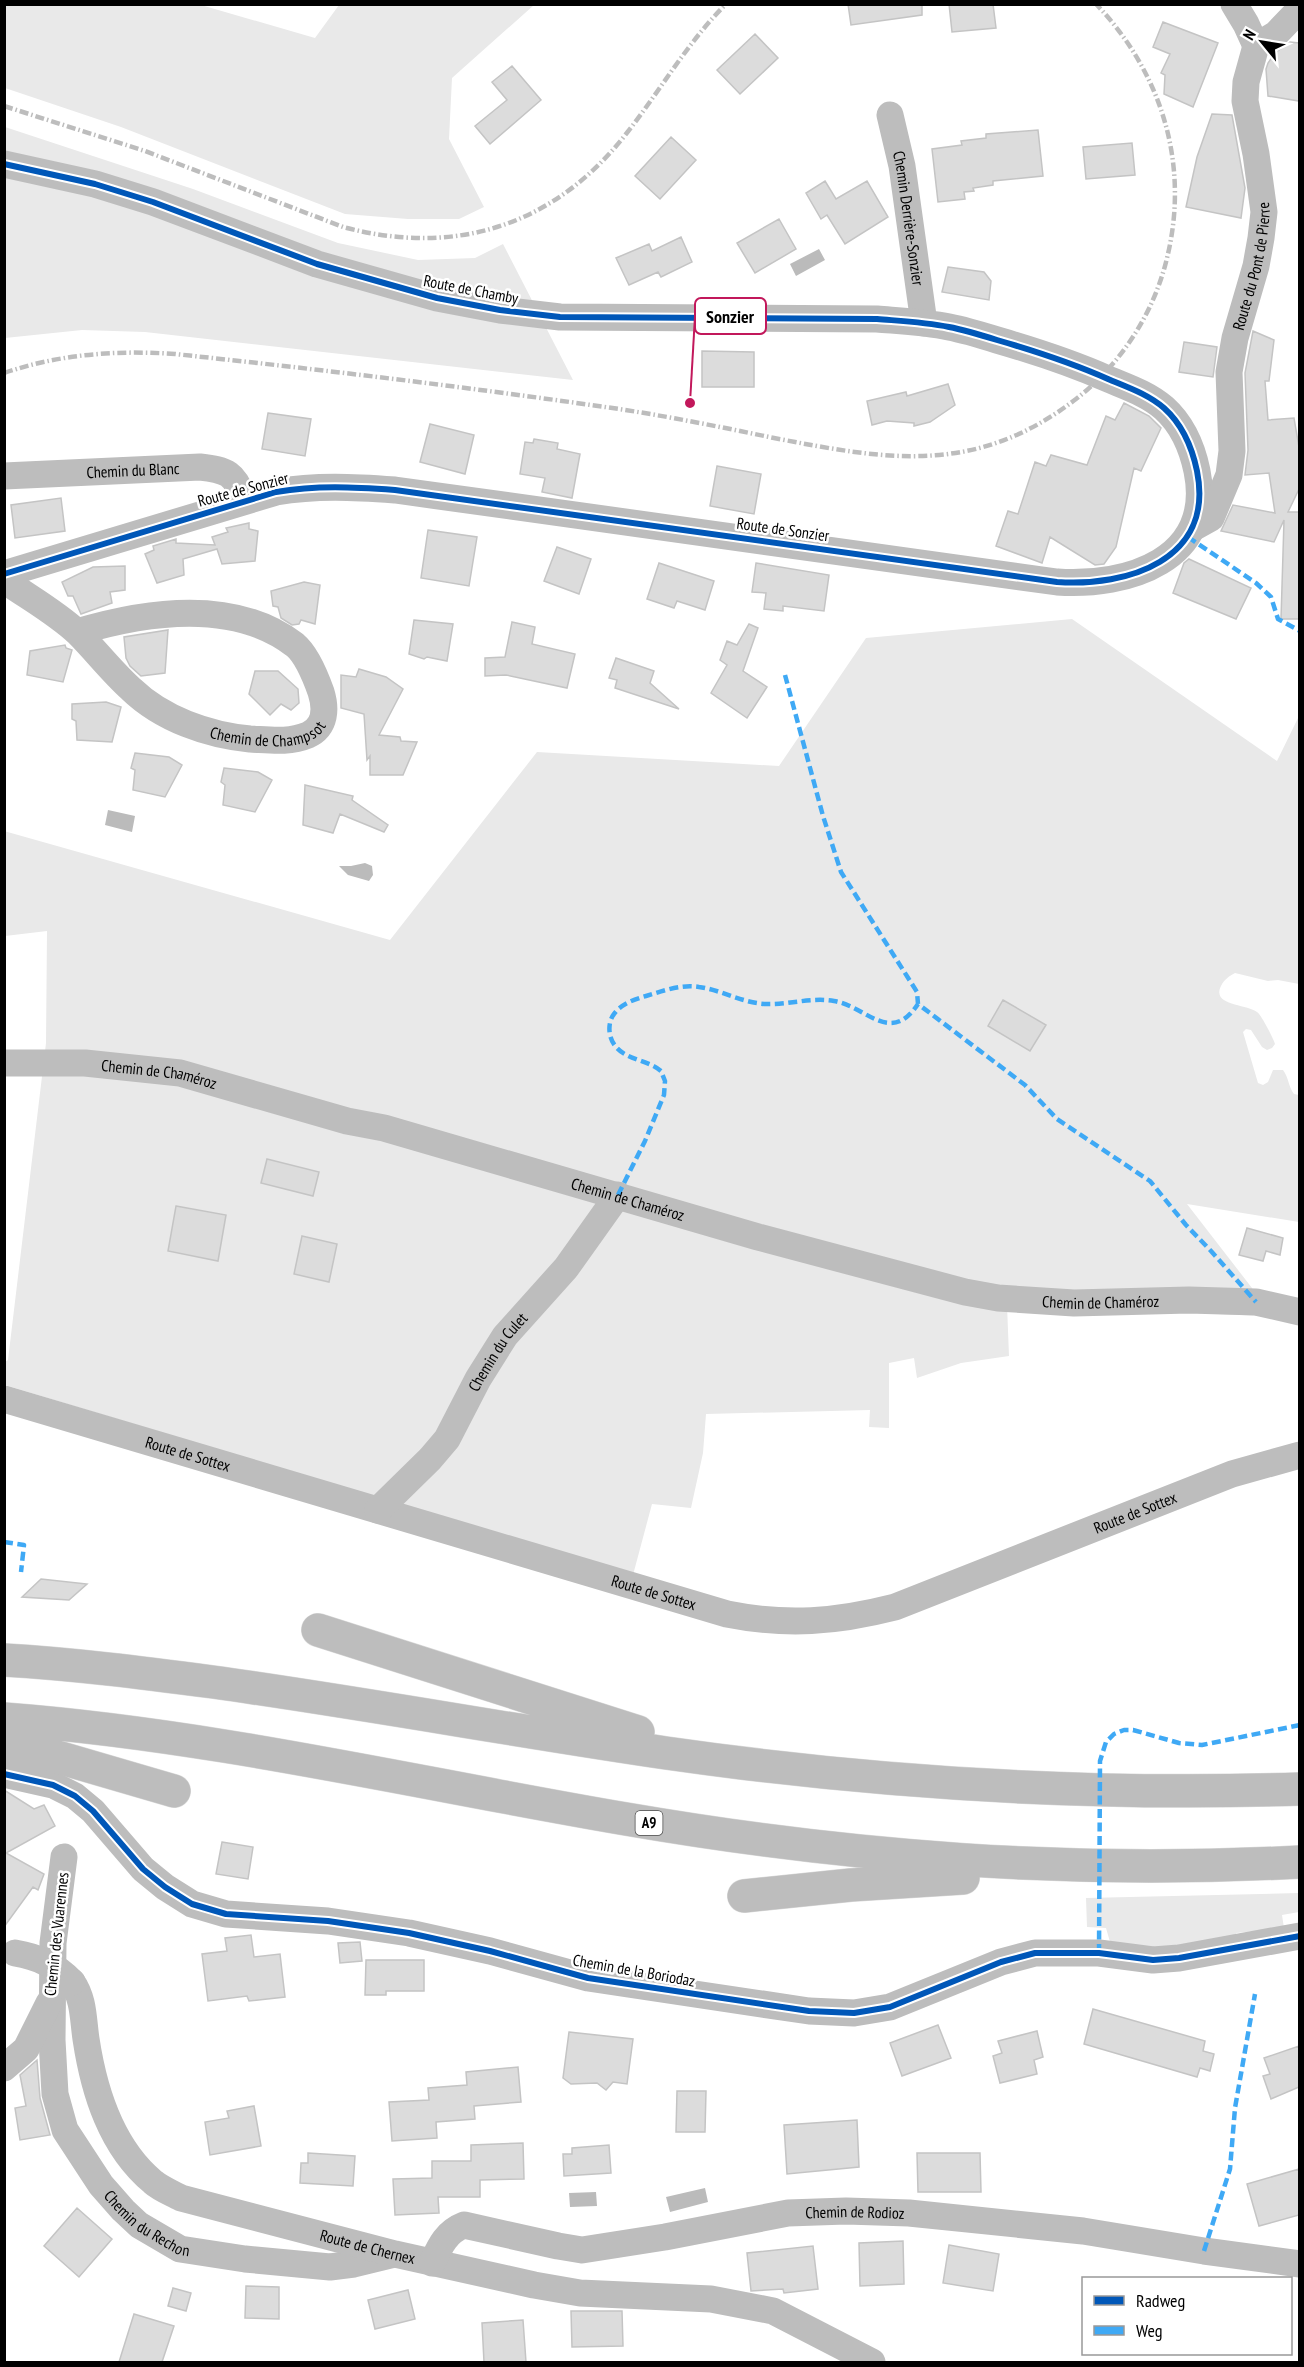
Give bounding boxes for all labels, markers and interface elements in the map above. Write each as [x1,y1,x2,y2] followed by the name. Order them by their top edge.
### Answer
[1232,12,1292,72] north arrow
[1238,26,1260,43] text: N
[889,149,929,287] street label: Chemin Derrière-Sonzier
[1228,201,1274,332] street label: Route du Pont de Pierre
[422,270,520,308] street label: Route de Chamby
[695,298,766,334] callout: Sonzier
[706,305,755,328] text: Sonzier
[86,458,180,482] street label: Chemin du Blanc
[195,467,291,511] street label: Route de Sonzier
[735,513,831,545] street label: Route de Sonzier
[208,717,330,750] street label: Chemin de Champsot
[100,1055,219,1093] street label: Chemin de Chaméroz
[569,1173,687,1225] street label: Chemin de Chaméroz
[1042,1291,1160,1313] street label: Chemin de Chaméroz
[463,1308,532,1395] street label: Chemin du Culet
[143,1432,233,1476] street label: Route de Sottex
[1091,1487,1180,1538] street label: Route de Sottex
[609,1570,699,1614] street label: Route de Sottex
[636,1811,662,1835] road number: A9
[40,1871,72,1997] street label: Chemin des Vuarennes
[571,1949,697,1991] street label: Chemin de la Boriodaz
[100,2186,191,2260] street label: Chemin du Rechon
[805,2201,905,2223] street label: Chemin de Rodioz
[318,2225,418,2268] street label: Route de Chernex
[1082,2277,1292,2355] legend
[1136,2289,1185,2312] text: Radweg
[1136,2319,1163,2342] text: Weg

